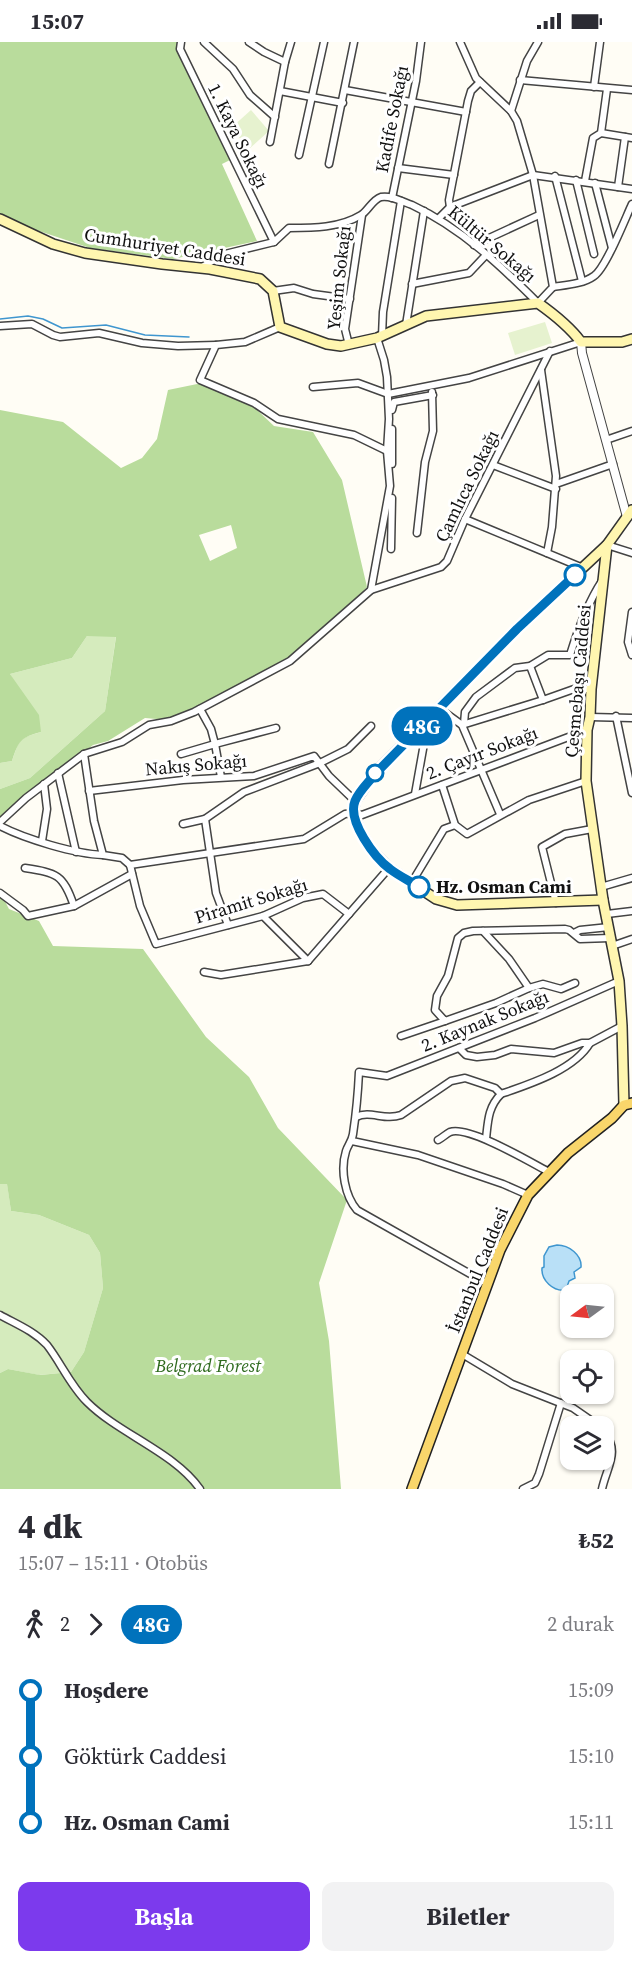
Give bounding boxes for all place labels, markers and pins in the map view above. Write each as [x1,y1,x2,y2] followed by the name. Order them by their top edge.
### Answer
[564,564,586,586] unlabelled marker
[366,764,384,782] unlabelled marker
[436,874,572,899] place label: Hz. Osman Cami
[408,876,430,898] marker: Hz. Osman Cami

